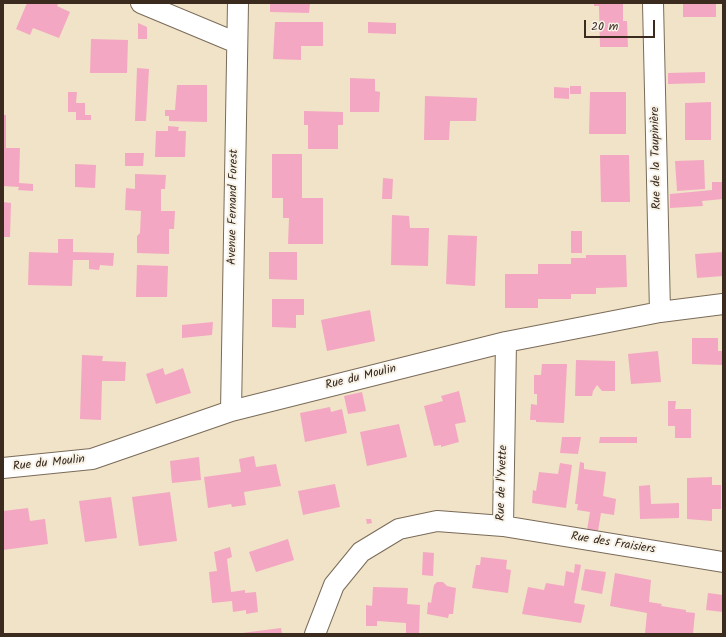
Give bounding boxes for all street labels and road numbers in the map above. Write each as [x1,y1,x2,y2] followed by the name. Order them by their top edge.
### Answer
[649,106,665,210] street label: Rue de la Taupinière
[226,149,242,265] street label: Avenue Fernand Forest
[324,362,398,394] street label: Rue du Moulin
[494,445,512,521] street label: Rue de l'Yvette
[12,453,86,475] street label: Rue du Moulin
[570,530,656,558] street label: Rue des Fraisiers

